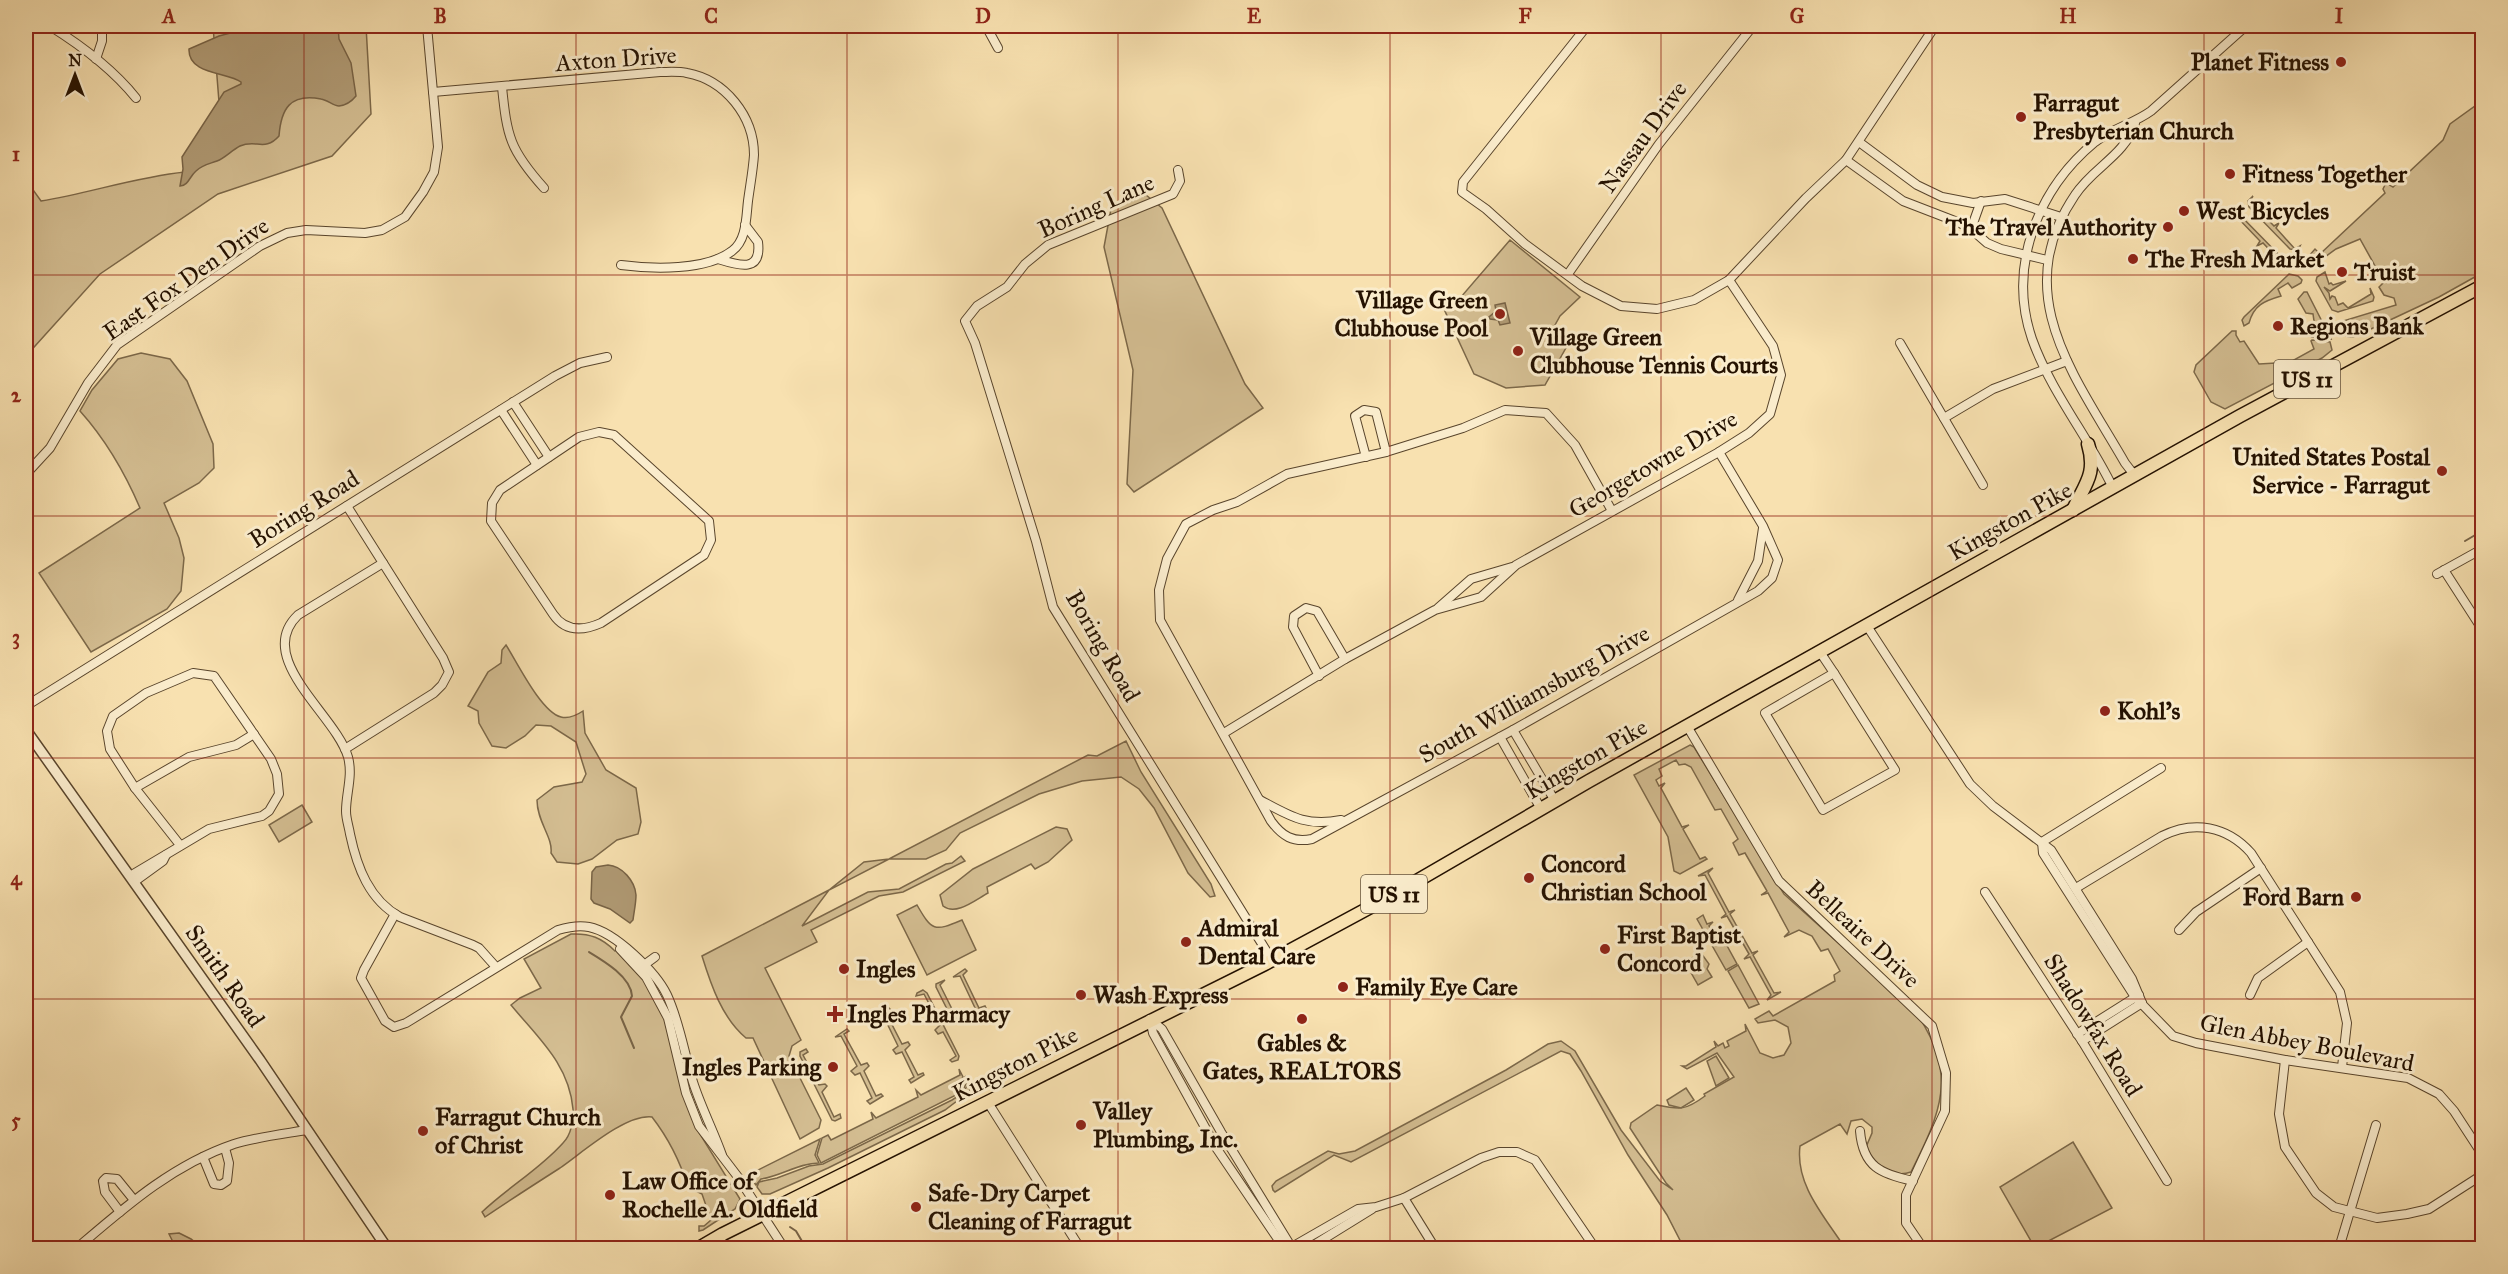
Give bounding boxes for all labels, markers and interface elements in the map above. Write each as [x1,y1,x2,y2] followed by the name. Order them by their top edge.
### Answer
[160,4,176,28] text: A
[433,4,447,28] text: B
[704,4,718,28] text: C
[975,4,991,28] text: D
[1247,4,1262,28] text: E
[1518,4,1532,28] text: F
[1790,4,1805,28] text: G
[2059,4,2077,28] text: H
[2335,4,2344,28] text: I
[553,40,678,78] street label: Axton Drive
[45,45,105,105] north arrow
[2191,47,2329,77] place label: Planet Fitness
[68,51,82,70] text: N
[2334,55,2348,69] marker: Planet Fitness
[1592,75,1694,199] street label: Nassau Drive
[2033,88,2235,146] place label: Farragut Presbyterian Church
[2014,110,2028,124] marker: Farragut Presbyterian Church
[12,142,20,166] text: 1
[2242,159,2408,189] place label: Fitness Together
[1033,167,1159,245] street label: Boring Lane
[2223,167,2237,181] marker: Fitness Together
[2196,196,2329,226] place label: West Bicycles
[2177,204,2191,218] marker: West Bicycles
[97,211,275,347] street label: East Fox Den Drive
[1945,212,2158,242] place label: The Travel Authority
[2161,220,2175,234] marker: The Travel Authority
[2144,244,2325,274] place label: The Fresh Market
[2126,252,2140,266] marker: The Fresh Market
[2353,257,2416,287] place label: Truist
[2335,265,2349,279] marker: Truist
[1335,285,1489,343] place label: Village Green Clubhouse Pool
[1493,307,1507,321] marker: Village Green Clubhouse Pool
[2290,311,2425,341] place label: Regions Bank
[2271,319,2285,333] marker: Regions Bank
[1529,322,1778,380] place label: Village Green Clubhouse Tennis Courts
[1511,344,1525,358] marker: Village Green Clubhouse Tennis Courts
[2274,360,2340,398] road number: US 11
[11,383,22,407] text: 2
[1563,404,1743,524] street label: Georgetowne Drive
[2232,442,2431,500] place label: United States Postal Service - Farragut
[243,463,365,555] street label: Boring Road
[2435,464,2449,478] marker: United States Postal Service - Farragut
[1943,475,2077,567] street label: Kingston Pike
[1059,585,1147,707] street label: Boring Road
[1413,618,1655,770] street label: South Williamsburg Drive
[12,625,20,650] text: 3
[2117,696,2180,726] place label: Kohl's
[2098,704,2112,718] marker: Kohl's
[1519,712,1653,806] street label: Kingston Pike
[1541,849,1707,907] place label: Concord Christian School
[10,866,22,891] text: 4
[1522,871,1536,885] marker: Concord Christian School
[1800,874,1926,994] street label: Belleaire Drive
[1361,875,1427,913] road number: US 11
[2243,882,2344,912] place label: Ford Barn
[2349,890,2363,904] marker: Ford Barn
[1196,913,1315,971] place label: Admiral Dental Care
[179,919,271,1033] street label: Smith Road
[1617,920,1742,978] place label: First Baptist Concord
[1179,935,1193,949] marker: Admiral Dental Care
[1598,942,1612,956] marker: First Baptist Concord
[2037,948,2149,1102] street label: Shadowfax Road
[856,954,916,984] place label: Ingles
[837,962,851,976] marker: Ingles
[1355,972,1518,1002] place label: Family Eye Care
[1093,980,1228,1010] place label: Wash Express
[1336,980,1350,994] marker: Family Eye Care
[1074,988,1088,1002] marker: Wash Express
[847,999,1011,1029] place label: Ingles Pharmacy
[828,1007,842,1021] marker: Ingles Pharmacy
[2197,1008,2417,1078] street label: Glen Abbey Boulevard
[1295,1012,1309,1026] marker: Gables & Gates, REALTORS
[947,1020,1083,1108] street label: Kingston Pike
[1203,1028,1402,1086] place label: Gables & Gates, REALTORS
[682,1052,822,1082] place label: Ingles Parking
[826,1060,840,1074] marker: Ingles Parking
[1092,1096,1238,1154] place label: Valley Plumbing, Inc.
[435,1102,602,1160] place label: Farragut Church of Christ
[11,1108,21,1132] text: 5
[1074,1118,1088,1132] marker: Valley Plumbing, Inc.
[416,1124,430,1138] marker: Farragut Church of Christ
[622,1166,819,1224] place label: Law Office of Rochelle A. Oldfield
[928,1178,1132,1236] place label: Safe-Dry Carpet Cleaning of Farragut
[603,1188,617,1202] marker: Law Office of Rochelle A. Oldfield
[909,1200,923,1214] marker: Safe-Dry Carpet Cleaning of Farragut

